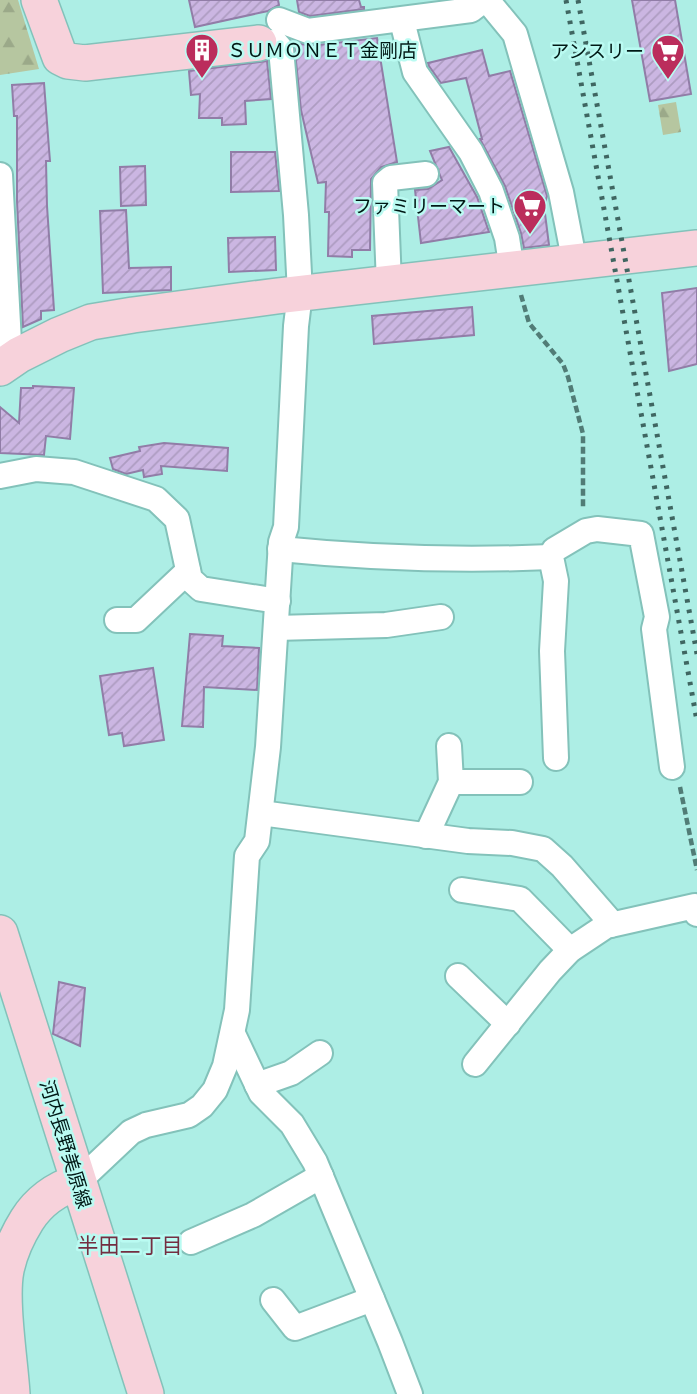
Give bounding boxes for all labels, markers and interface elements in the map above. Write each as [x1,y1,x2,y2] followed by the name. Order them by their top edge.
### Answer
[183,31,221,80] building icon: ＳＵＭＯＮＥＴ金剛店
[649,32,687,81] supermarket icon: アンスリー
[227,39,417,61] place label: ＳＵＭＯＮＥＴ金剛店
[550,40,644,62] place label: アンスリー
[511,187,549,236] supermarket icon: ファミリーマート
[353,195,505,217] place label: ファミリーマート
[36,1077,96,1211] street label: 河内長野美原線
[78,1233,183,1257] district label: 半田二丁目

